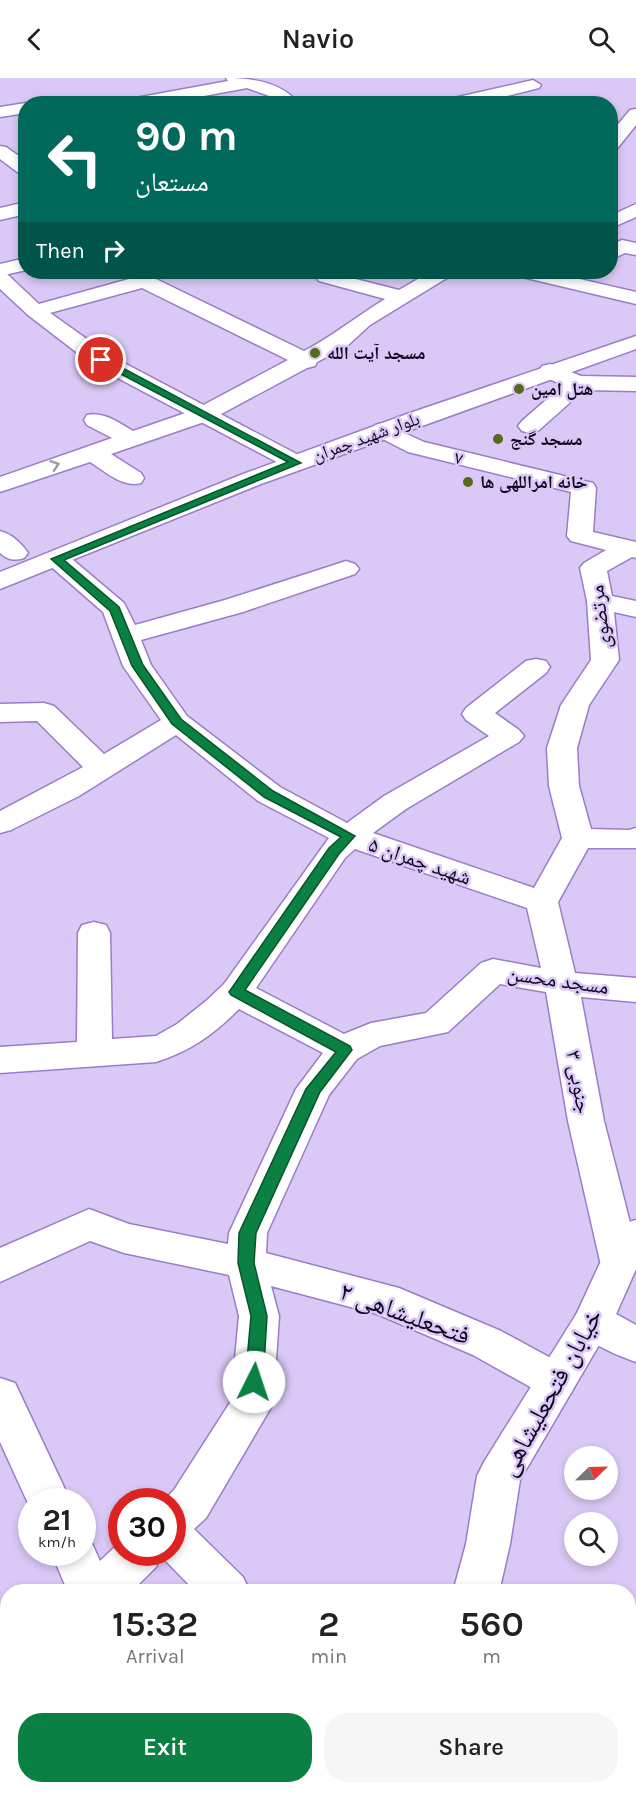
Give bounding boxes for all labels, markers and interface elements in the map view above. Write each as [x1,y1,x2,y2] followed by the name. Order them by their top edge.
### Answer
[18,23,51,56] icon: back
[282,23,354,55] text: Navio
[585,23,618,56] icon: search
[135,111,238,161] text: 90 m
[36,120,114,198] icon: left
[135,166,209,198] text: مستعان
[97,234,130,267] icon: right
[36,238,85,264] text: Then
[75,334,126,385] pin
[327,342,426,364] place label: مسجد آیت الله
[84,343,117,376] icon: arrive
[308,346,322,360] marker: مسجد آیت الله
[531,378,593,400] place label: هتل امین
[512,382,526,396] marker: هتل امین
[309,407,423,467] street label: بلوار شهید چمران
[510,428,582,451] place label: مسجد گنج
[491,432,505,446] marker: مسجد گنج
[452,446,466,470] street label: ۷
[49,460,60,473] one-way arrow
[480,471,588,493] place label: خانه امراللهی ها
[461,475,475,489] marker: خانه امراللهی ها
[584,584,616,650] street label: مرتضوی
[366,832,474,890] street label: شهید چمران ۵
[506,961,610,1000] street label: مسجد محسن
[561,1048,596,1116] street label: ۳ جنوبی
[335,1276,474,1351] street label: فتحعلیشاهی ۲
[492,1303,609,1481] street label: خیابان فتحعلیشاهی
[222,1350,286,1414] position arrow
[564,1446,618,1500] north arrow
[564,1446,618,1566] map controls
[108,1488,186,1566] speed limit sign: 30
[43,1502,71,1538] text: 21
[564,1512,618,1566] button: search
[38,1533,76,1551] text: km/h
[112,1603,198,1645] text: 15:32
[318,1603,340,1645] text: 2
[459,1603,524,1645] text: 560
[126,1645,185,1668] text: Arrival
[310,1645,347,1668] text: min
[482,1645,501,1668] text: m
[18,1713,312,1782] button: Exit
[324,1713,618,1782] button: Share

